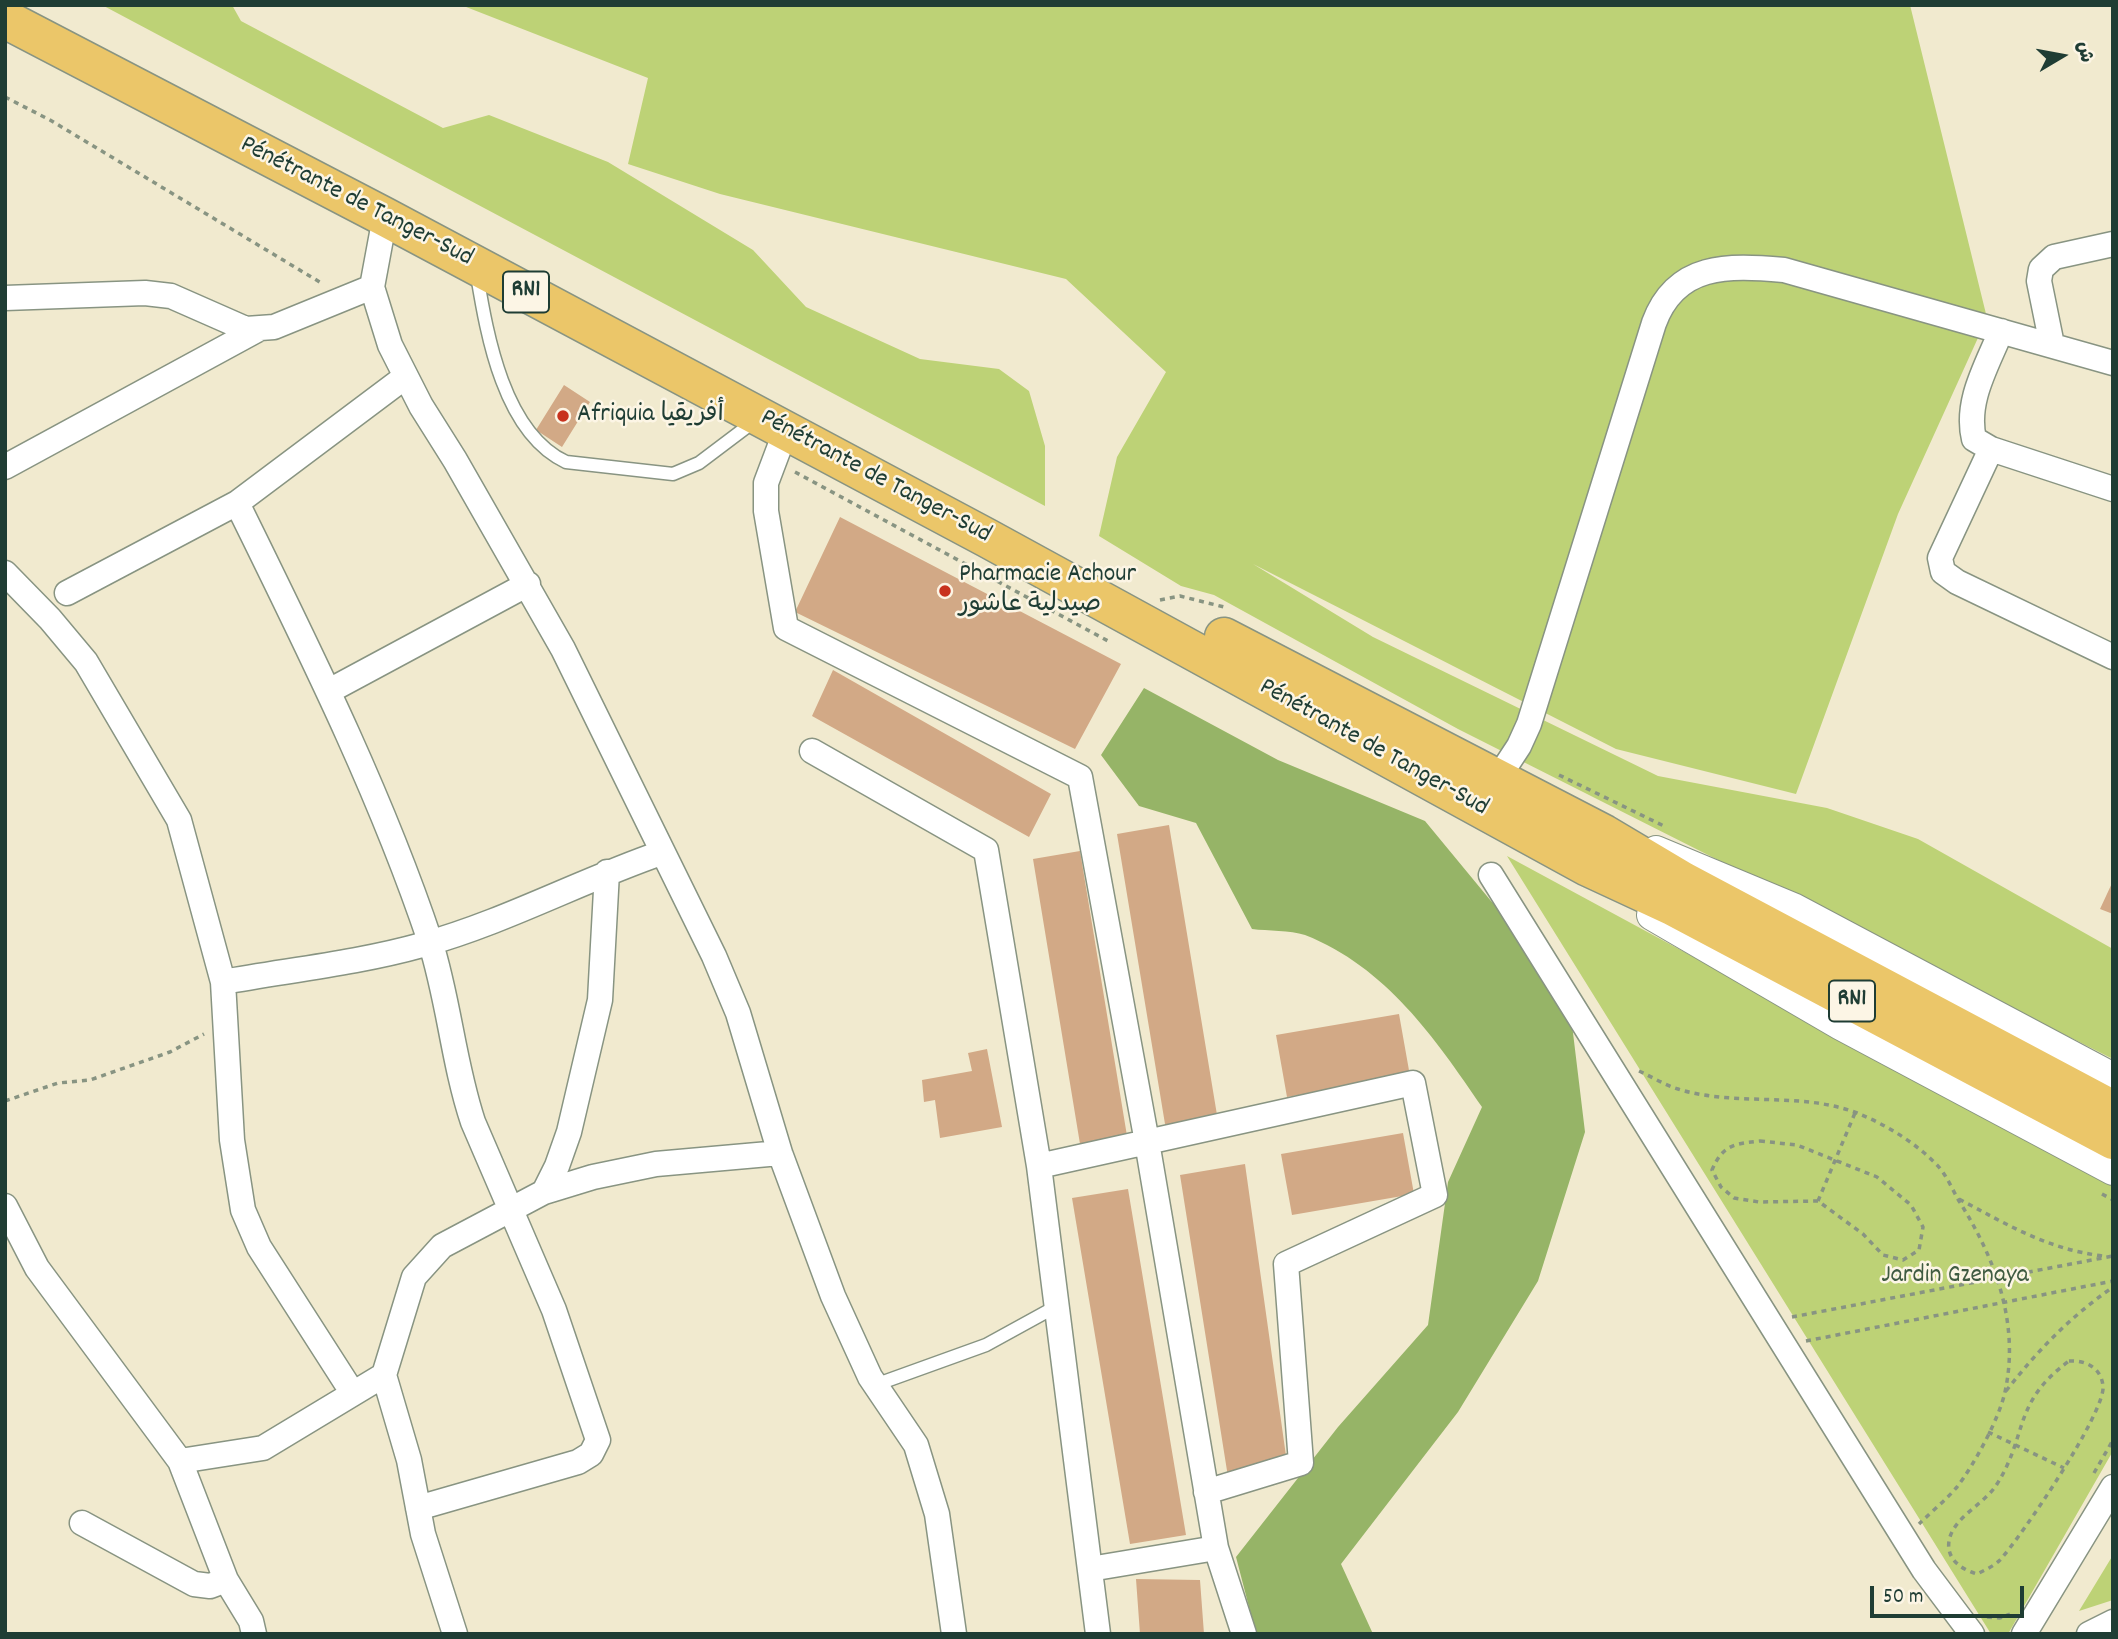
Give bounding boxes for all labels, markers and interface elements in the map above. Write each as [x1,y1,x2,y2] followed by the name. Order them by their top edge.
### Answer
[2027,21,2097,91] north arrow
[2068,40,2098,65] text: ش
[234,131,478,275] street label: Pénétrante de Tanger-Sud
[503,272,549,312] road number: RN1
[577,400,724,432] place label: Afriquia أفريقيا
[754,404,996,552] street label: Pénétrante de Tanger-Sud
[555,408,571,424] marker: Afriquia أفريقيا
[959,560,1136,622] place label: Pharmacie Achour صيدلية عاشور
[937,583,953,599] marker: Pharmacie Achour صيدلية عاشور
[1253,673,1493,825] street label: Pénétrante de Tanger-Sud
[1829,981,1875,1021] road number: RN1
[1881,1261,2029,1293] park label: Jardin Gzenaya
[1873,1572,2027,1616] scale bar
[1883,1583,1923,1613] text: 50 m

